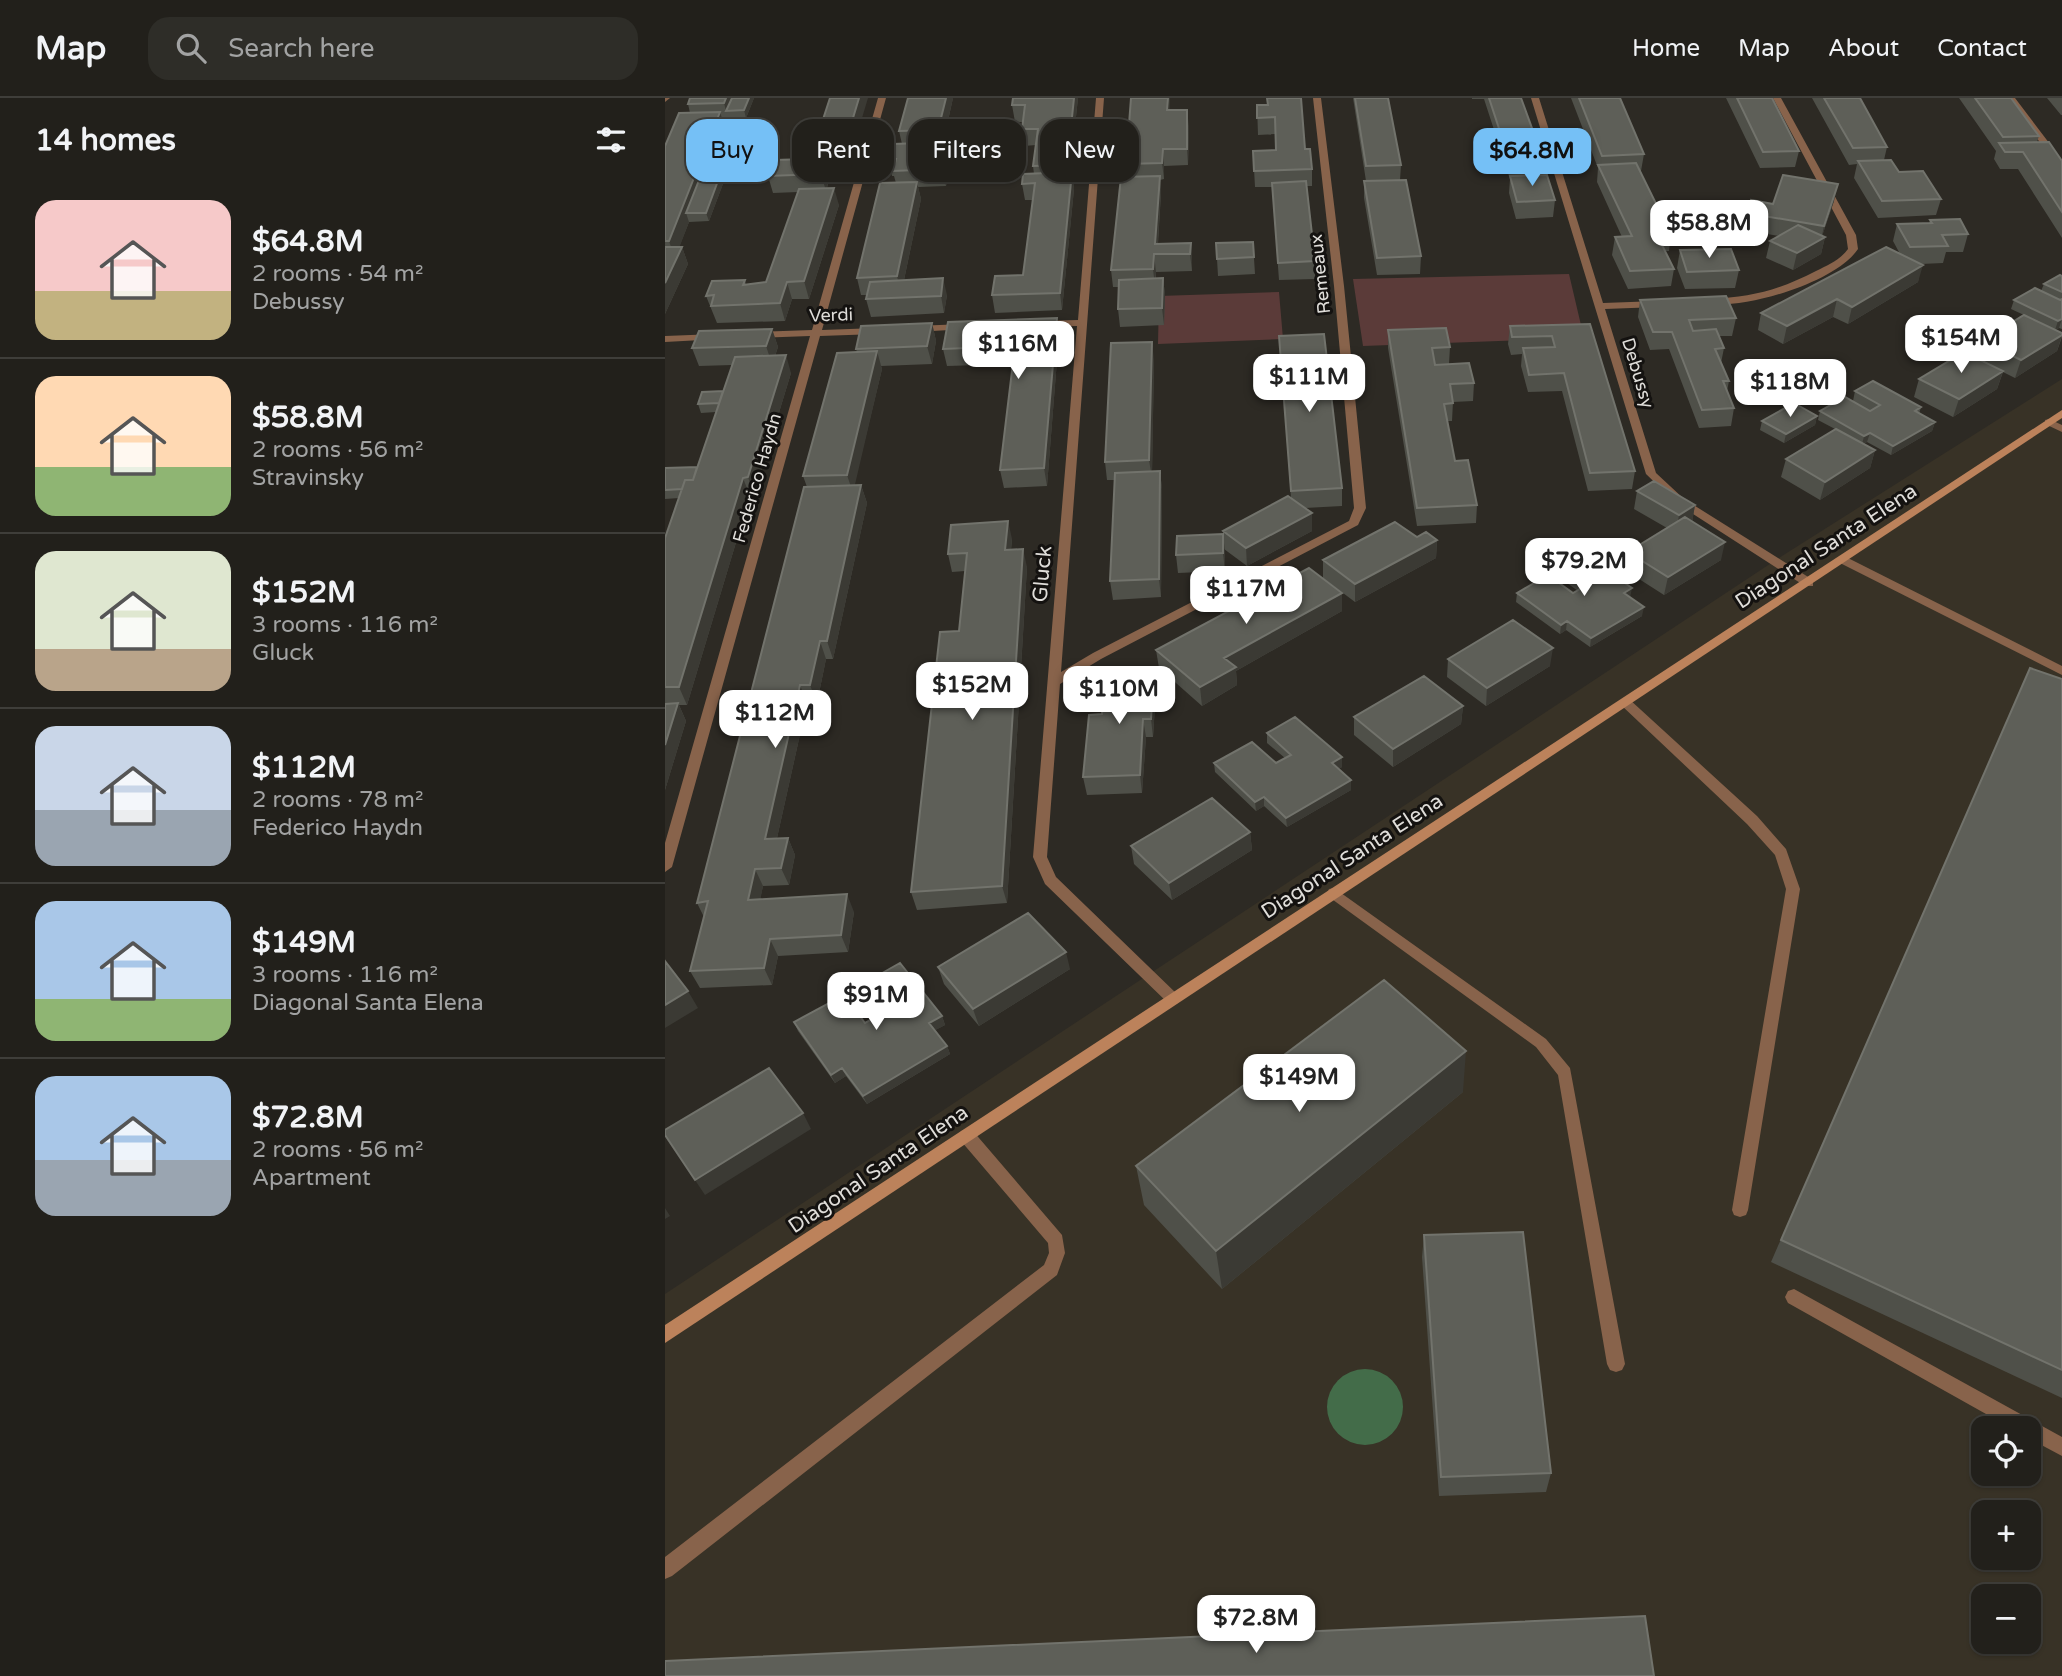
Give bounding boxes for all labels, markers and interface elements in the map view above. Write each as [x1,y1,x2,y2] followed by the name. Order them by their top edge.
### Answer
[148,17,638,80] search box
[35,29,106,68] text: Map
[172,29,210,67] icon: search
[228,33,374,64] text: Search here
[1632,34,1700,63] text: Home
[1738,34,1790,63] text: Map
[1828,34,1899,63] text: About
[1937,34,2027,63] text: Contact
[686,119,778,182] chip: Buy
[792,119,894,182] chip: Rent
[908,119,1026,182] chip: Filters
[1040,119,1139,182] chip: New
[592,121,630,159] icon: filters
[35,122,176,159] text: 14 homes
[1475,129,1589,188] pin: $64.8M
[1489,137,1575,165] text: $64.8M
[1652,200,1766,260] pin: $58.8M
[1666,209,1752,237] text: $58.8M
[252,223,364,260] text: $64.8M
[91,228,175,312] icon: home
[1305,233,1335,315] street label: Remeaux
[252,260,423,288] text: 2 rooms · 54 m²
[252,288,345,316] text: Debussy
[809,303,853,327] street label: Verdi
[1912,316,2010,375] pin: $154M
[969,322,1067,381] pin: $116M
[1921,324,2001,352] text: $154M
[978,330,1058,358] text: $116M
[1617,335,1659,411] street label: Debussy
[1260,354,1358,414] pin: $111M
[1741,360,1839,419] pin: $118M
[1269,363,1349,391] text: $111M
[1750,368,1830,396] text: $118M
[252,399,364,436] text: $58.8M
[91,404,175,488] icon: home
[728,411,786,545] street label: Federico Haydn
[252,436,423,464] text: 2 rooms · 56 m²
[252,464,364,492] text: Stravinsky
[1731,478,1922,615] street label: Diagonal Santa Elena
[1527,538,1641,598] pin: $79.2M
[1028,545,1057,603] street label: Gluck
[1541,547,1627,575] text: $79.2M
[1197,566,1295,626] pin: $117M
[252,574,356,611] text: $152M
[1206,575,1286,603] text: $117M
[91,579,175,663] icon: home
[252,611,438,639] text: 3 rooms · 116 m²
[252,639,314,667] text: Gluck
[923,662,1021,722] pin: $152M
[1070,666,1168,726] pin: $110M
[932,671,1012,699] text: $152M
[1079,675,1159,703] text: $110M
[726,690,824,750] pin: $112M
[735,699,815,727] text: $112M
[252,749,356,786] text: $112M
[91,754,175,838] icon: home
[252,786,423,814] text: 2 rooms · 78 m²
[1257,788,1448,925] street label: Diagonal Santa Elena
[252,814,423,842] text: Federico Haydn
[252,924,356,961] text: $149M
[91,929,175,1013] icon: home
[252,961,438,989] text: 3 rooms · 116 m²
[835,972,917,1032] pin: $91M
[843,981,909,1009] text: $91M
[252,989,484,1017] text: Diagonal Santa Elena
[1250,1054,1348,1114] pin: $149M
[1259,1063,1339,1091] text: $149M
[252,1099,364,1136] text: $72.8M
[784,1100,973,1239] street label: Diagonal Santa Elena
[91,1104,175,1188] icon: home
[252,1136,423,1164] text: 2 rooms · 56 m²
[252,1164,371,1192] text: Apartment
[1971,1416,2041,1654] map controls
[1971,1416,2041,1486] button: locate
[1971,1500,2041,1570] button: +
[1971,1584,2041,1654] button: −
[1199,1596,1313,1655] pin: $72.8M
[1213,1604,1299,1632] text: $72.8M

